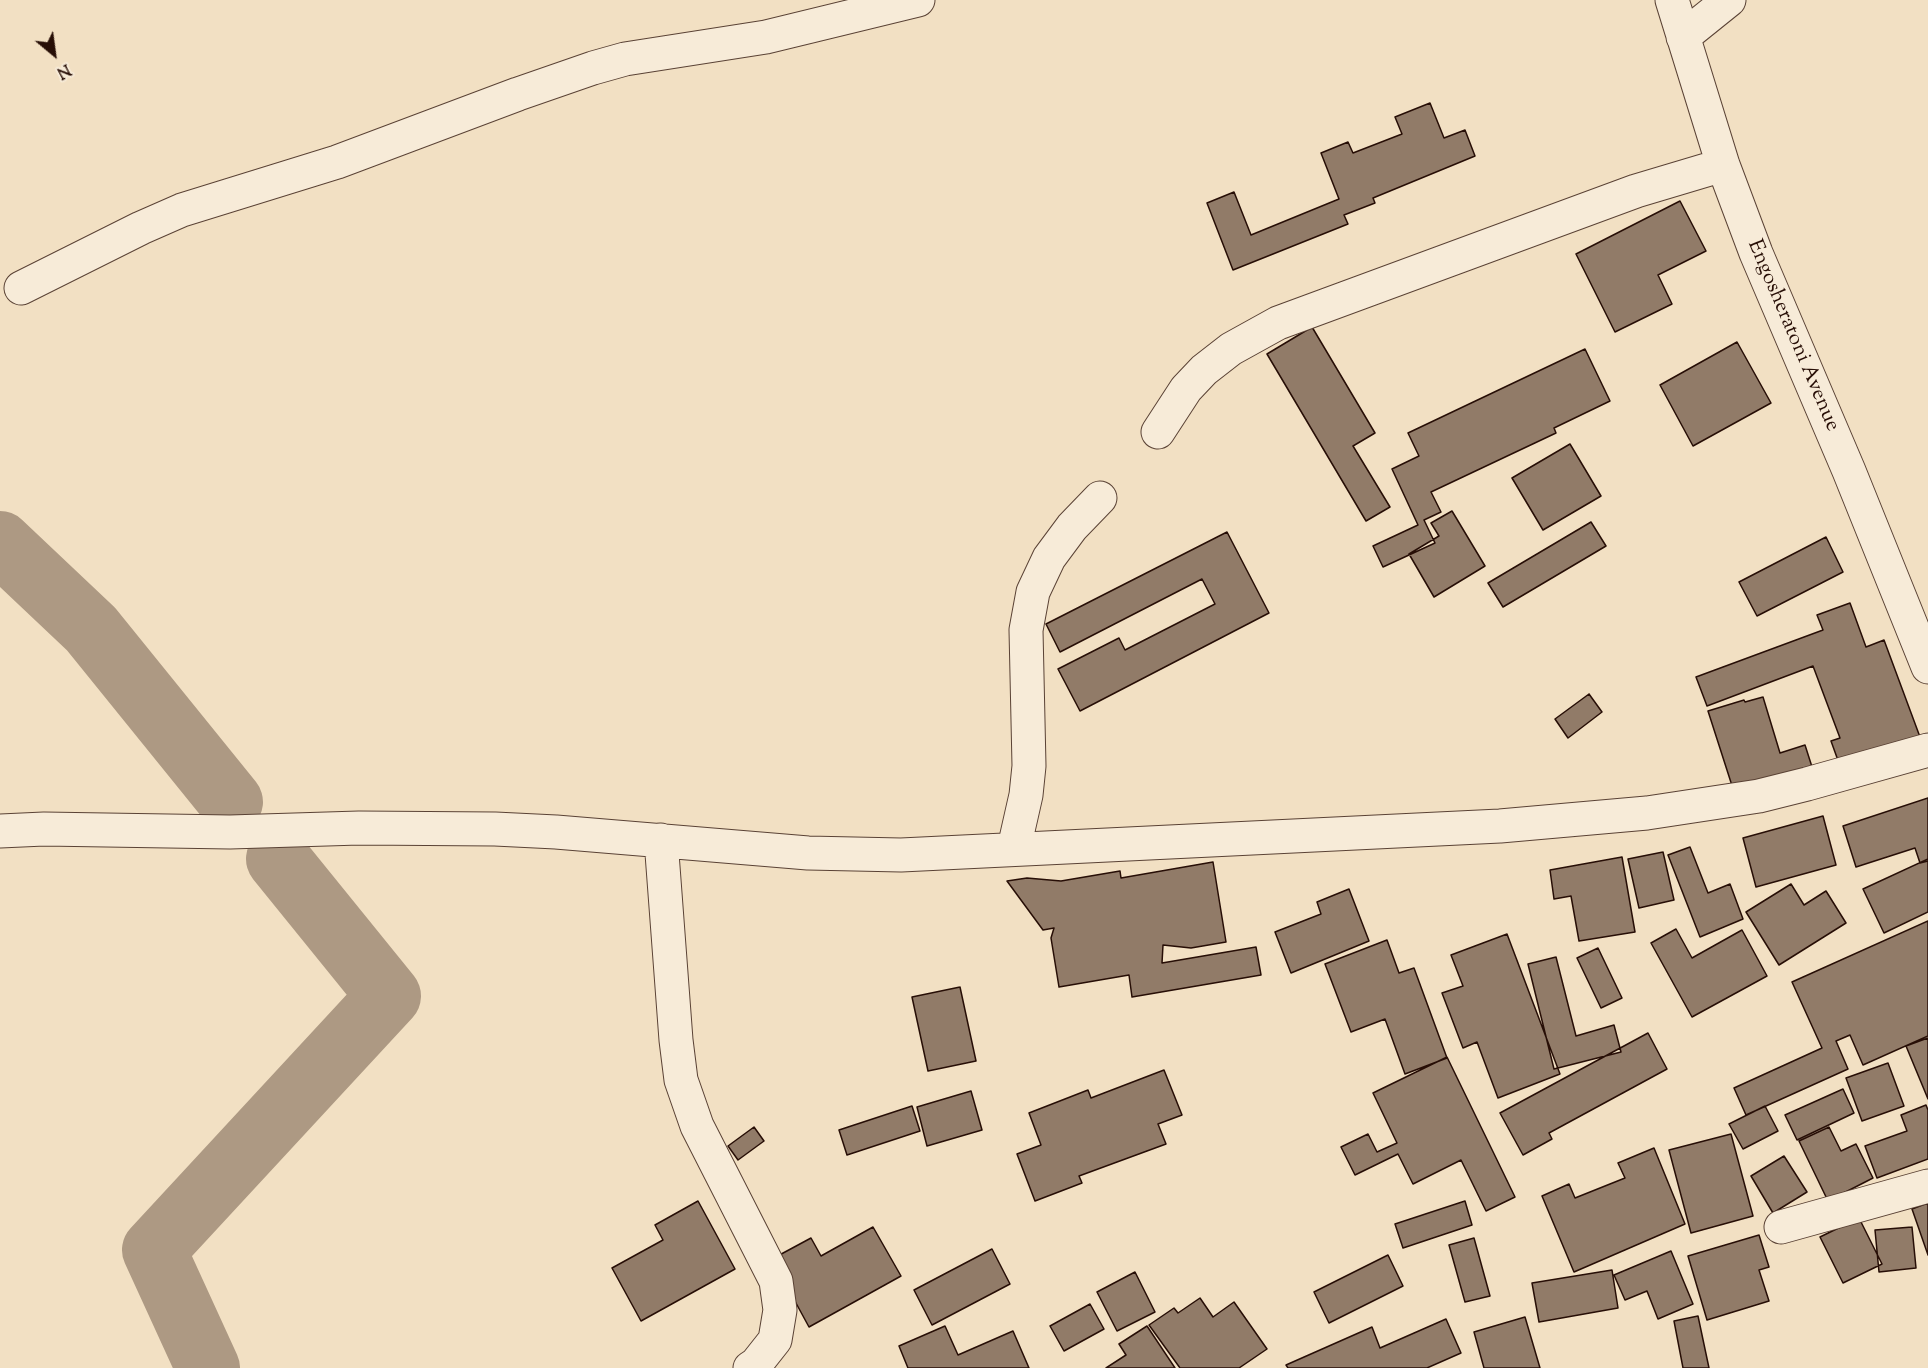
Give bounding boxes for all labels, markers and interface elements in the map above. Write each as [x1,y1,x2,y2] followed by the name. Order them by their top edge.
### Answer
[24,24,84,84] north arrow
[52,57,74,83] text: N
[1740,236,1844,436] street label: Engosheratoni Avenue

